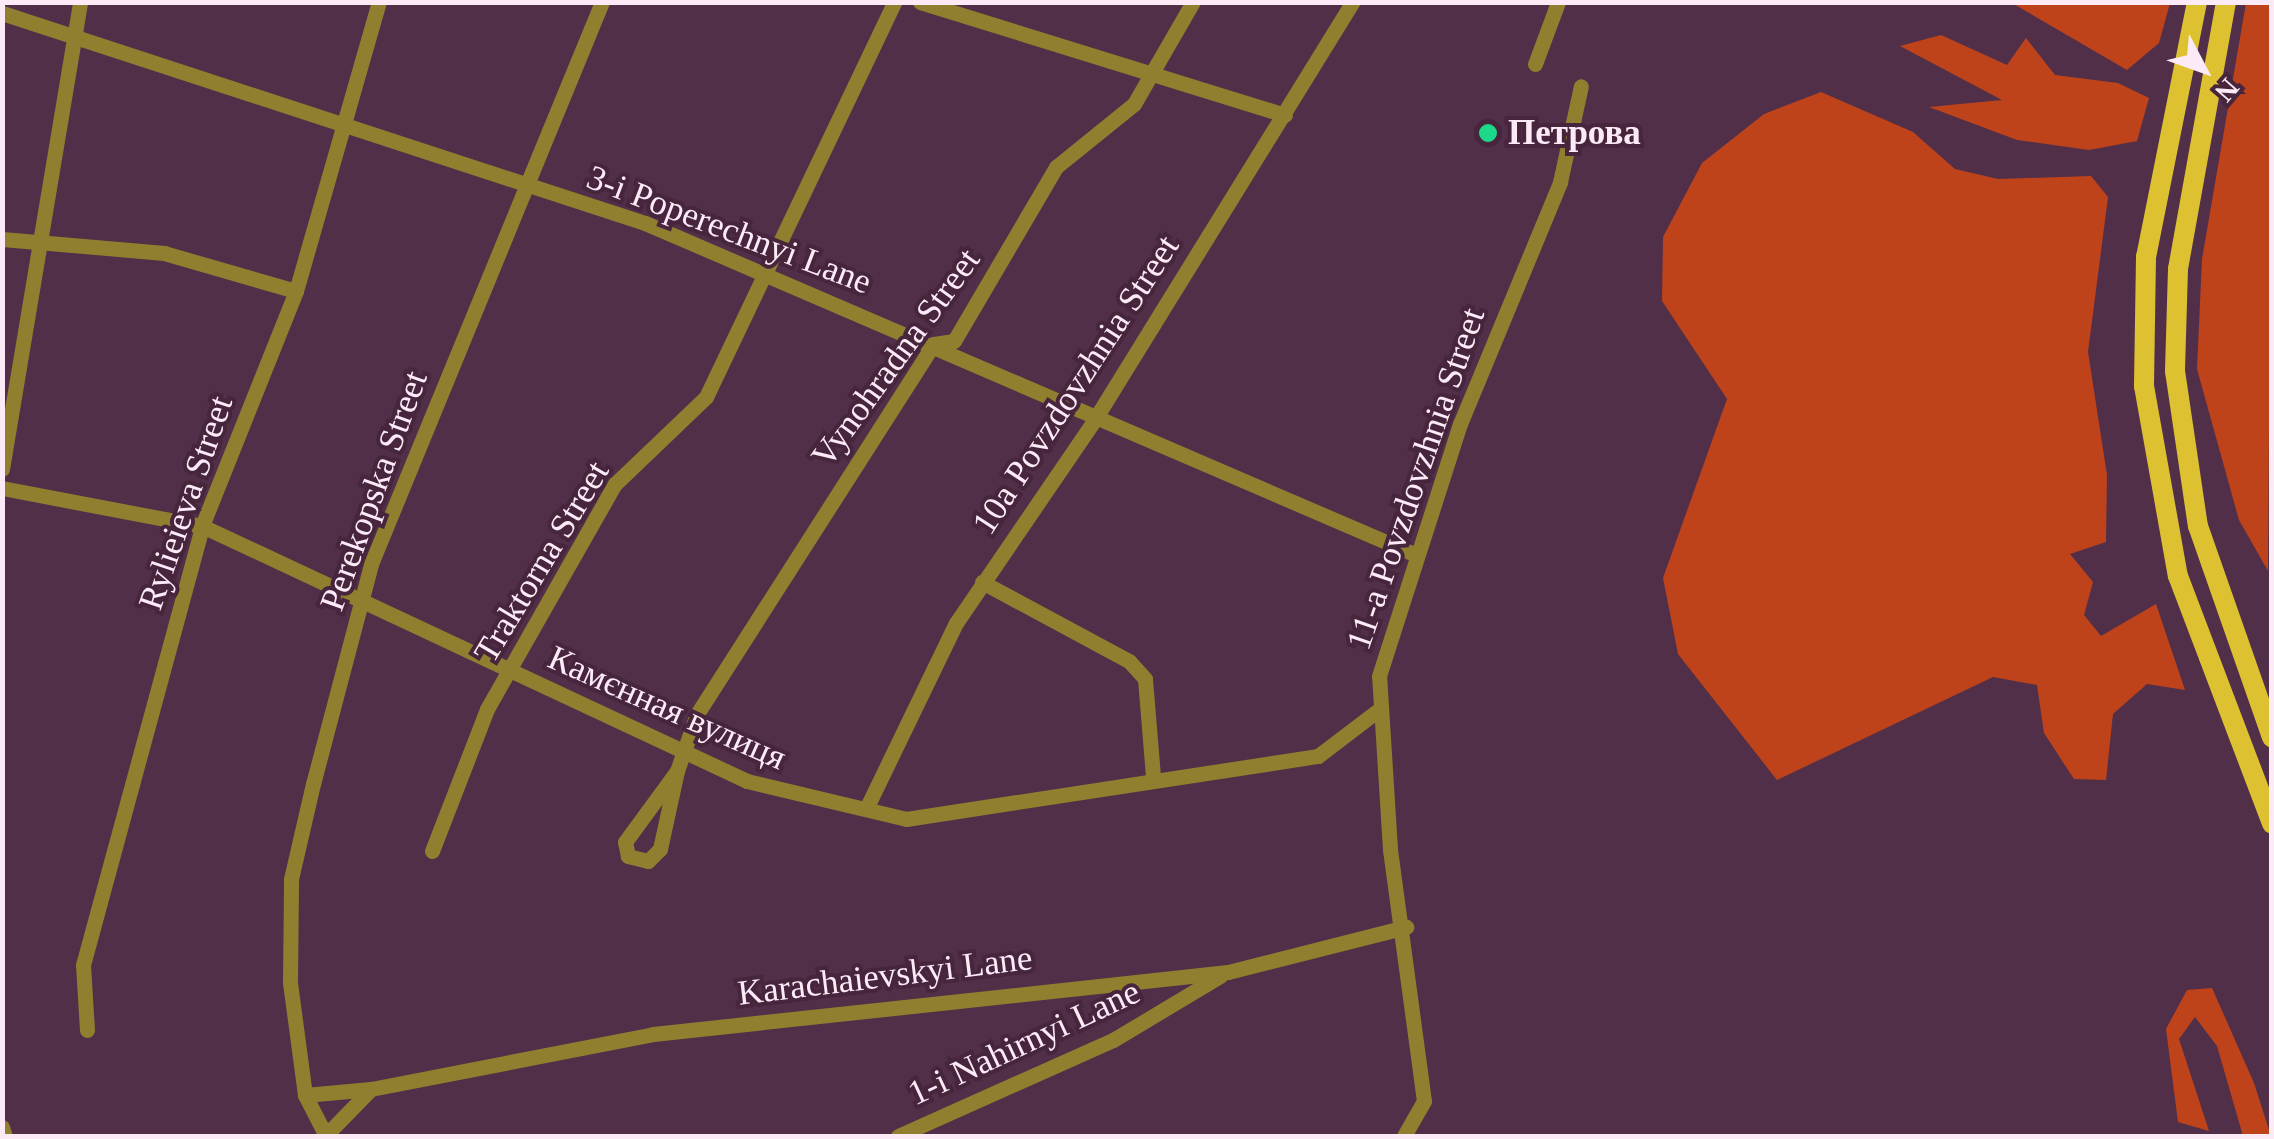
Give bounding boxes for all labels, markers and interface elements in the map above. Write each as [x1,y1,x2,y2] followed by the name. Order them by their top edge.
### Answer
[2154,20,2254,120] north arrow
[2209,72,2245,108] text: N
[1508,112,1641,154] place label: Петрова
[1477,122,1499,144] marker: Петрова
[581,156,877,304] street label: 3-i Poperechnyi Lane
[964,228,1188,542] street label: 10a Povzdovzhnia Street
[803,241,989,475] street label: Vynohradna Street
[1338,303,1494,655] street label: 11-a Povzdovzhnia Street
[311,366,437,616] street label: Perekopska Street
[130,391,242,615] street label: Rylieieva Street
[466,454,618,670] street label: Traktorna Street
[542,637,792,779] street label: Камєнная вулиця
[735,937,1035,1015] street label: Karachaievskyi Lane
[902,971,1146,1115] street label: 1-i Nahirnyi Lane

